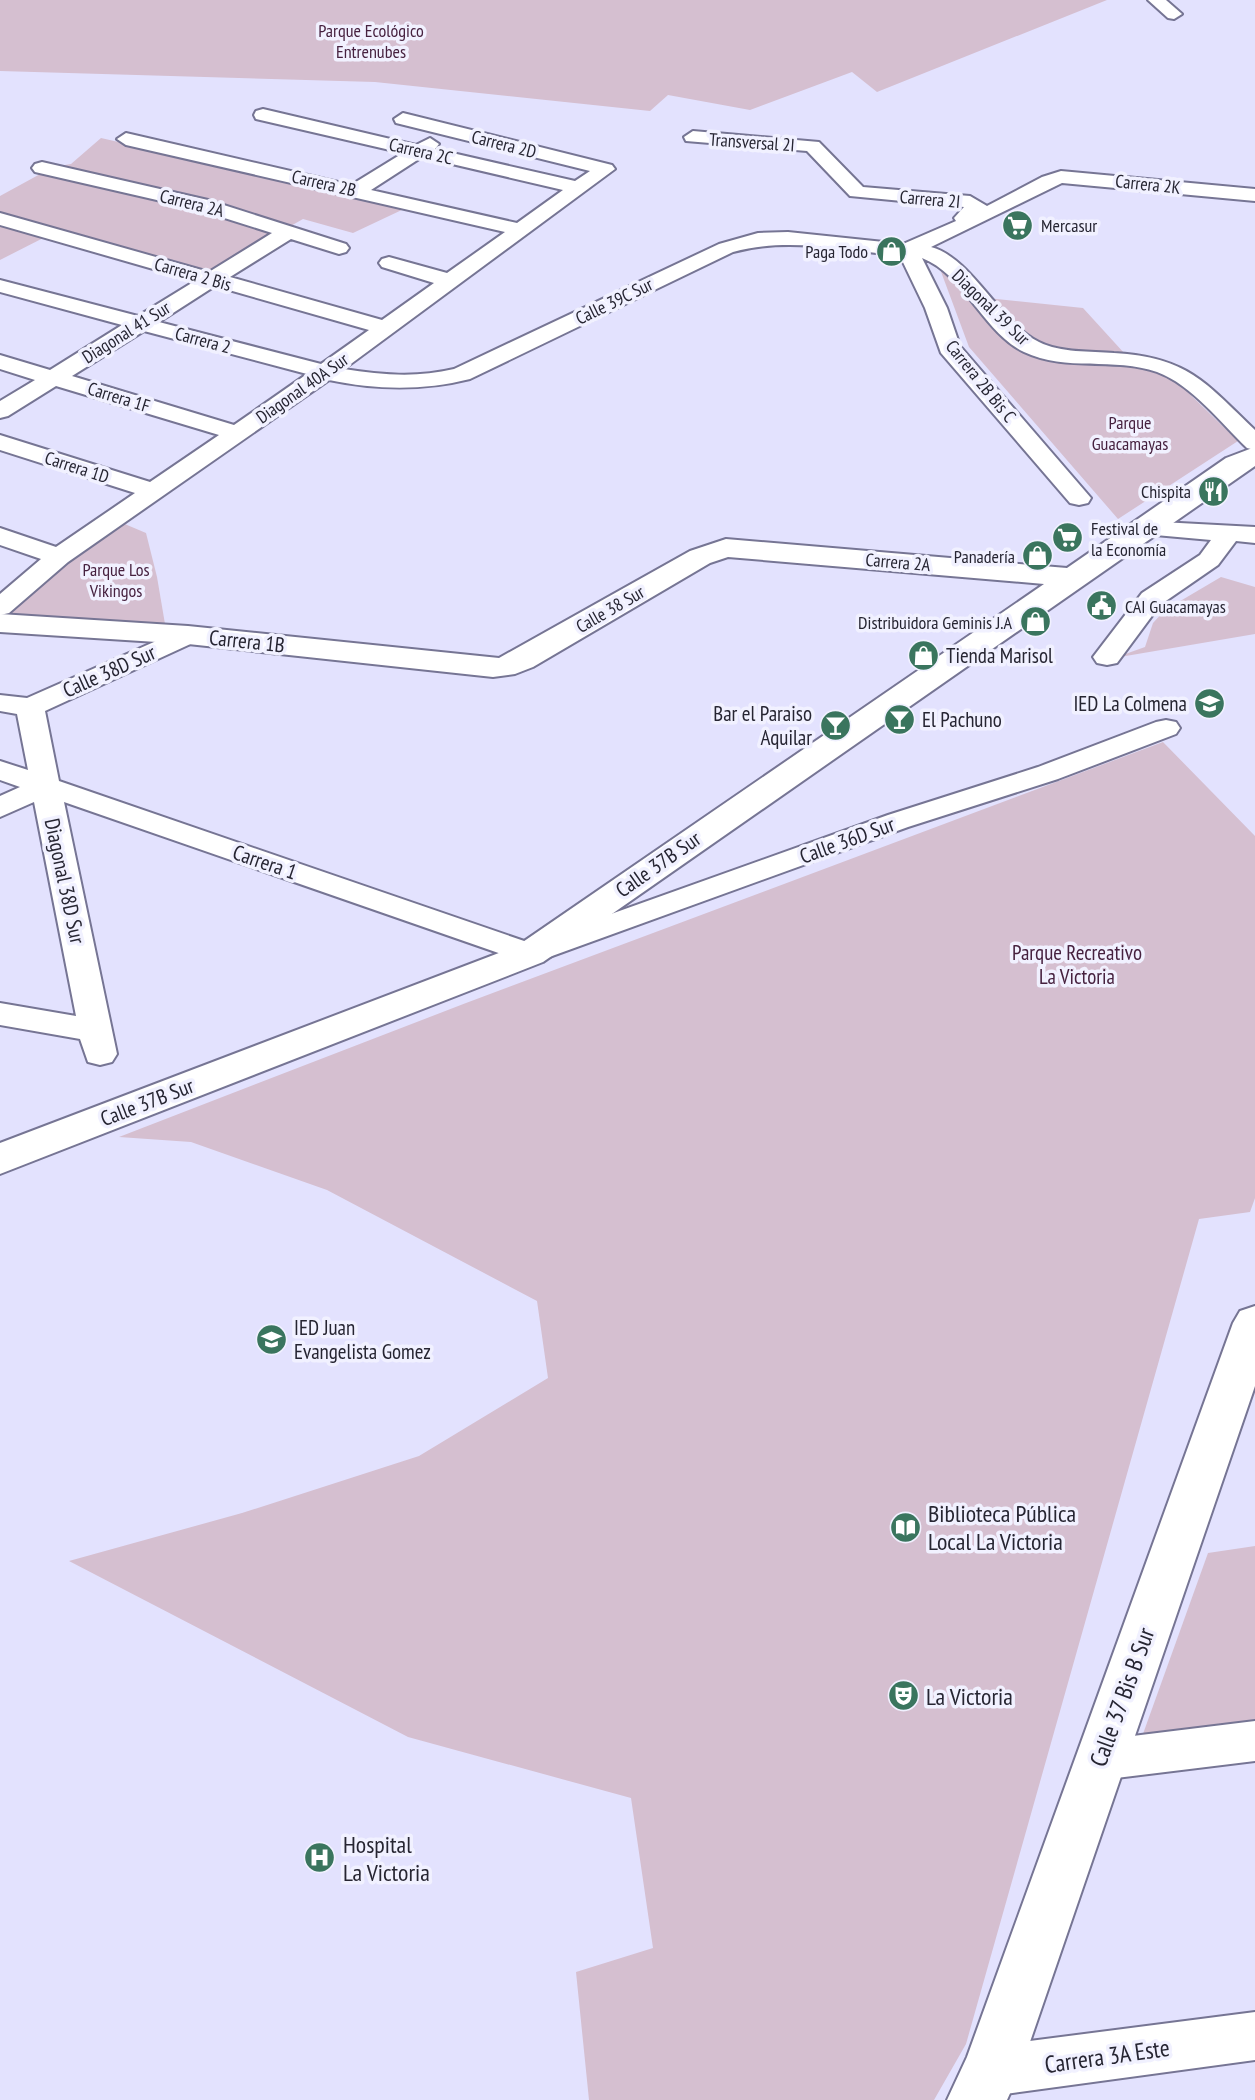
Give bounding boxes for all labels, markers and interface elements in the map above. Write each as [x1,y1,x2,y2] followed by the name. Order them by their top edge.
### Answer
[318,19,424,63] park label: Parque Ecológico Entrenubes
[469,125,539,163] street label: Carrera 2D
[709,128,795,156] street label: Transversal 2I
[387,133,455,169] street label: Carrera 2C
[290,164,358,202] street label: Carrera 2B
[1114,169,1182,199] street label: Carrera 2K
[158,184,227,222] street label: Carrera 2A
[899,185,961,213] street label: Carrera 2I
[1001,208,1035,242] supermarket icon: Mercasur
[1041,214,1097,237] place label: Mercasur
[874,234,908,268] shop icon: Paga Todo
[805,240,868,263] place label: Paga Todo
[152,252,234,296] street label: Carrera 2 Bis
[947,264,1035,350] street label: Diagonal 39 Sur
[572,272,656,330] street label: Calle 39C Sur
[78,296,174,368] street label: Diagonal 41 Sur
[173,322,233,358] street label: Carrera 2
[941,335,1021,427] street label: Carrera 2B Bis C
[251,348,353,428] street label: Diagonal 40A Sur
[85,377,153,417] street label: Carrera 1F
[1092,411,1168,455] park label: Parque Guacamayas
[42,446,112,488] street label: Carrera 1D
[1197,474,1231,508] restaurant icon: Chispita
[1141,480,1191,503] place label: Chispita
[1091,517,1166,561] place label: Festival de la Economía
[1051,521,1085,555] supermarket icon: Festival de la Economía
[1021,539,1055,573] shop icon: Panadería
[954,545,1015,568] place label: Panadería
[865,548,932,576] street label: Carrera 2A
[82,558,150,602] park label: Parque Los Vikingos
[572,580,648,638] street label: Calle 38 Sur
[1085,589,1119,623] public building icon: CAI Guacamayas
[1125,595,1226,618] place label: CAI Guacamayas
[1018,605,1052,639] shop icon: Distribuidora Geminis J.A
[858,611,1012,634] place label: Distribuidora Geminis J.A
[208,624,286,658] street label: Carrera 1B
[58,638,160,703] street label: Calle 38D Sur
[906,638,940,672] shop icon: Tienda Marisol
[946,642,1053,669] place label: Tienda Marisol
[1193,686,1227,720] school or university icon: IED La Colmena
[1073,690,1187,717] place label: IED La Colmena
[713,700,812,751] place label: Bar el Paraiso Aquilar
[882,702,916,736] bar icon: El Pachuno
[922,706,1002,733] place label: El Pachuno
[818,708,852,742] bar icon: Bar el Paraiso Aquilar
[796,810,898,870] street label: Calle 36D Sur
[39,816,91,946] street label: Diagonal 38D Sur
[610,825,706,903] street label: Calle 37B Sur
[229,838,301,886] street label: Carrera 1
[1012,939,1142,990] park label: Parque Recreativo La Victoria
[97,1072,198,1132] street label: Calle 37B Sur
[294,1314,431,1365] place label: IED Juan Evangelista Gomez
[254,1322,288,1356] school or university icon: IED Juan Evangelista Gomez
[928,1498,1076,1557] place label: Biblioteca Pública Local La Victoria
[888,1510,922,1544] library icon: Biblioteca Pública Local La Victoria
[1083,1623,1162,1771] street label: Calle 37 Bis B Sur
[886,1679,920,1713] theatre icon: La Victoria
[926,1681,1013,1712] place label: La Victoria
[343,1829,430,1888] place label: Hospital La Victoria
[303,1841,337,1875] hospital icon: Hospital La Victoria
[1043,2032,1171,2080] street label: Carrera 3A Este

